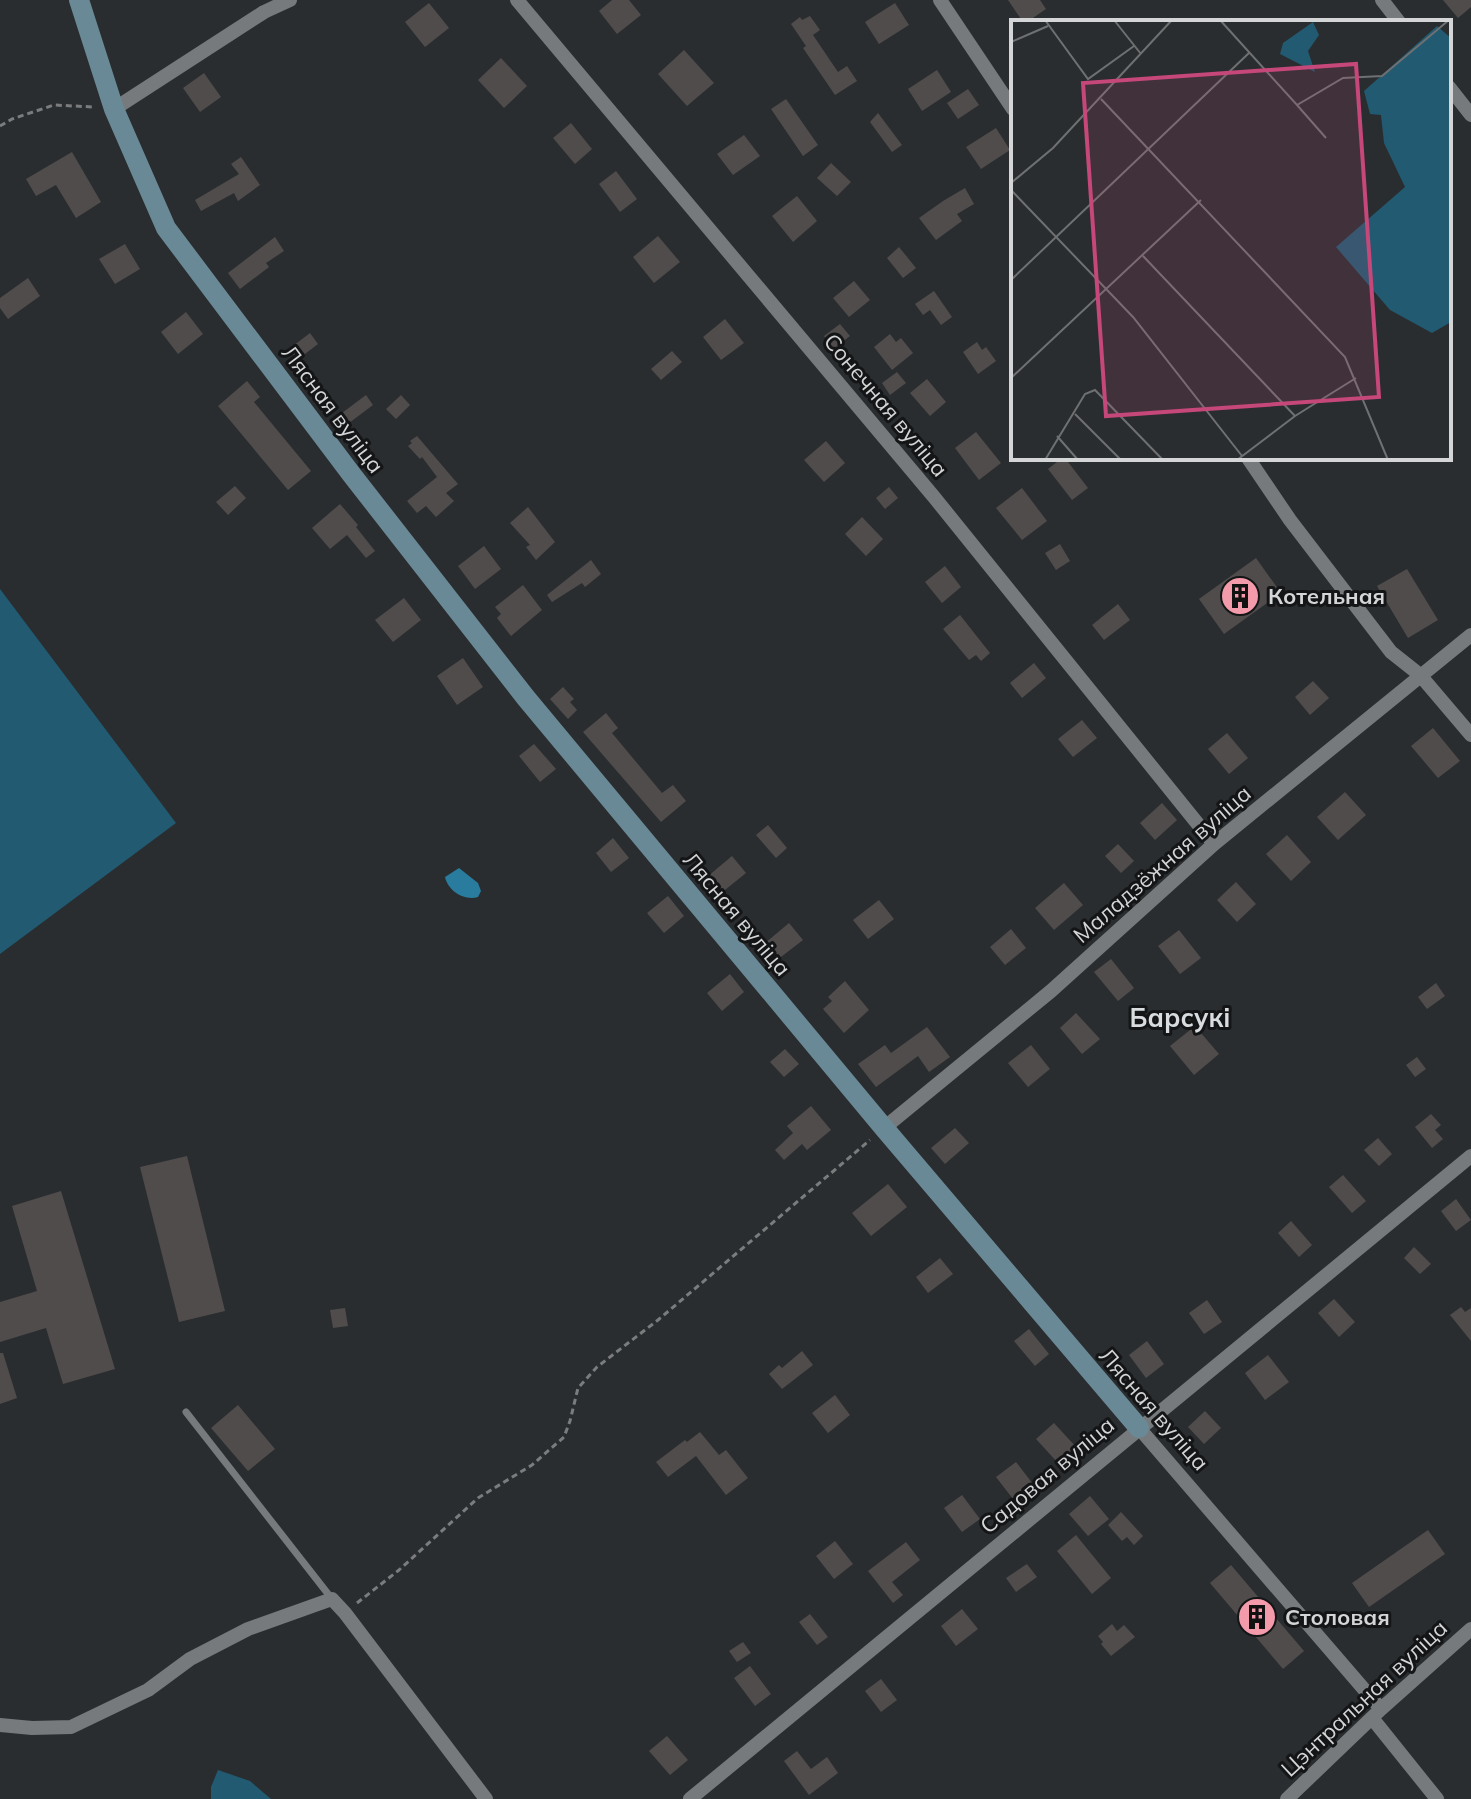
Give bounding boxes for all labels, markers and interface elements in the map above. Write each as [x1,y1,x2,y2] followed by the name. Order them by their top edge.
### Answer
[1011,20,1451,460] inset map
[818,328,954,482] street label: Сонечная вуліца
[276,339,390,479] street label: Лясная вуліца
[1219,575,1261,617] building icon: Котельная
[1268,582,1385,610] place label: Котельная
[1067,779,1257,949] street label: Маладзёжная вуліца
[677,846,797,982] street label: Лясная вуліца
[1130,1001,1230,1034] district label: Барсукі
[1093,1342,1215,1476] street label: Лясная вуліца
[974,1411,1120,1539] street label: Садовая вуліца
[1236,1596,1278,1638] building icon: Столовая
[1285,1603,1390,1631] place label: Столовая
[1275,1614,1453,1782] street label: Цэнтральная вуліца

